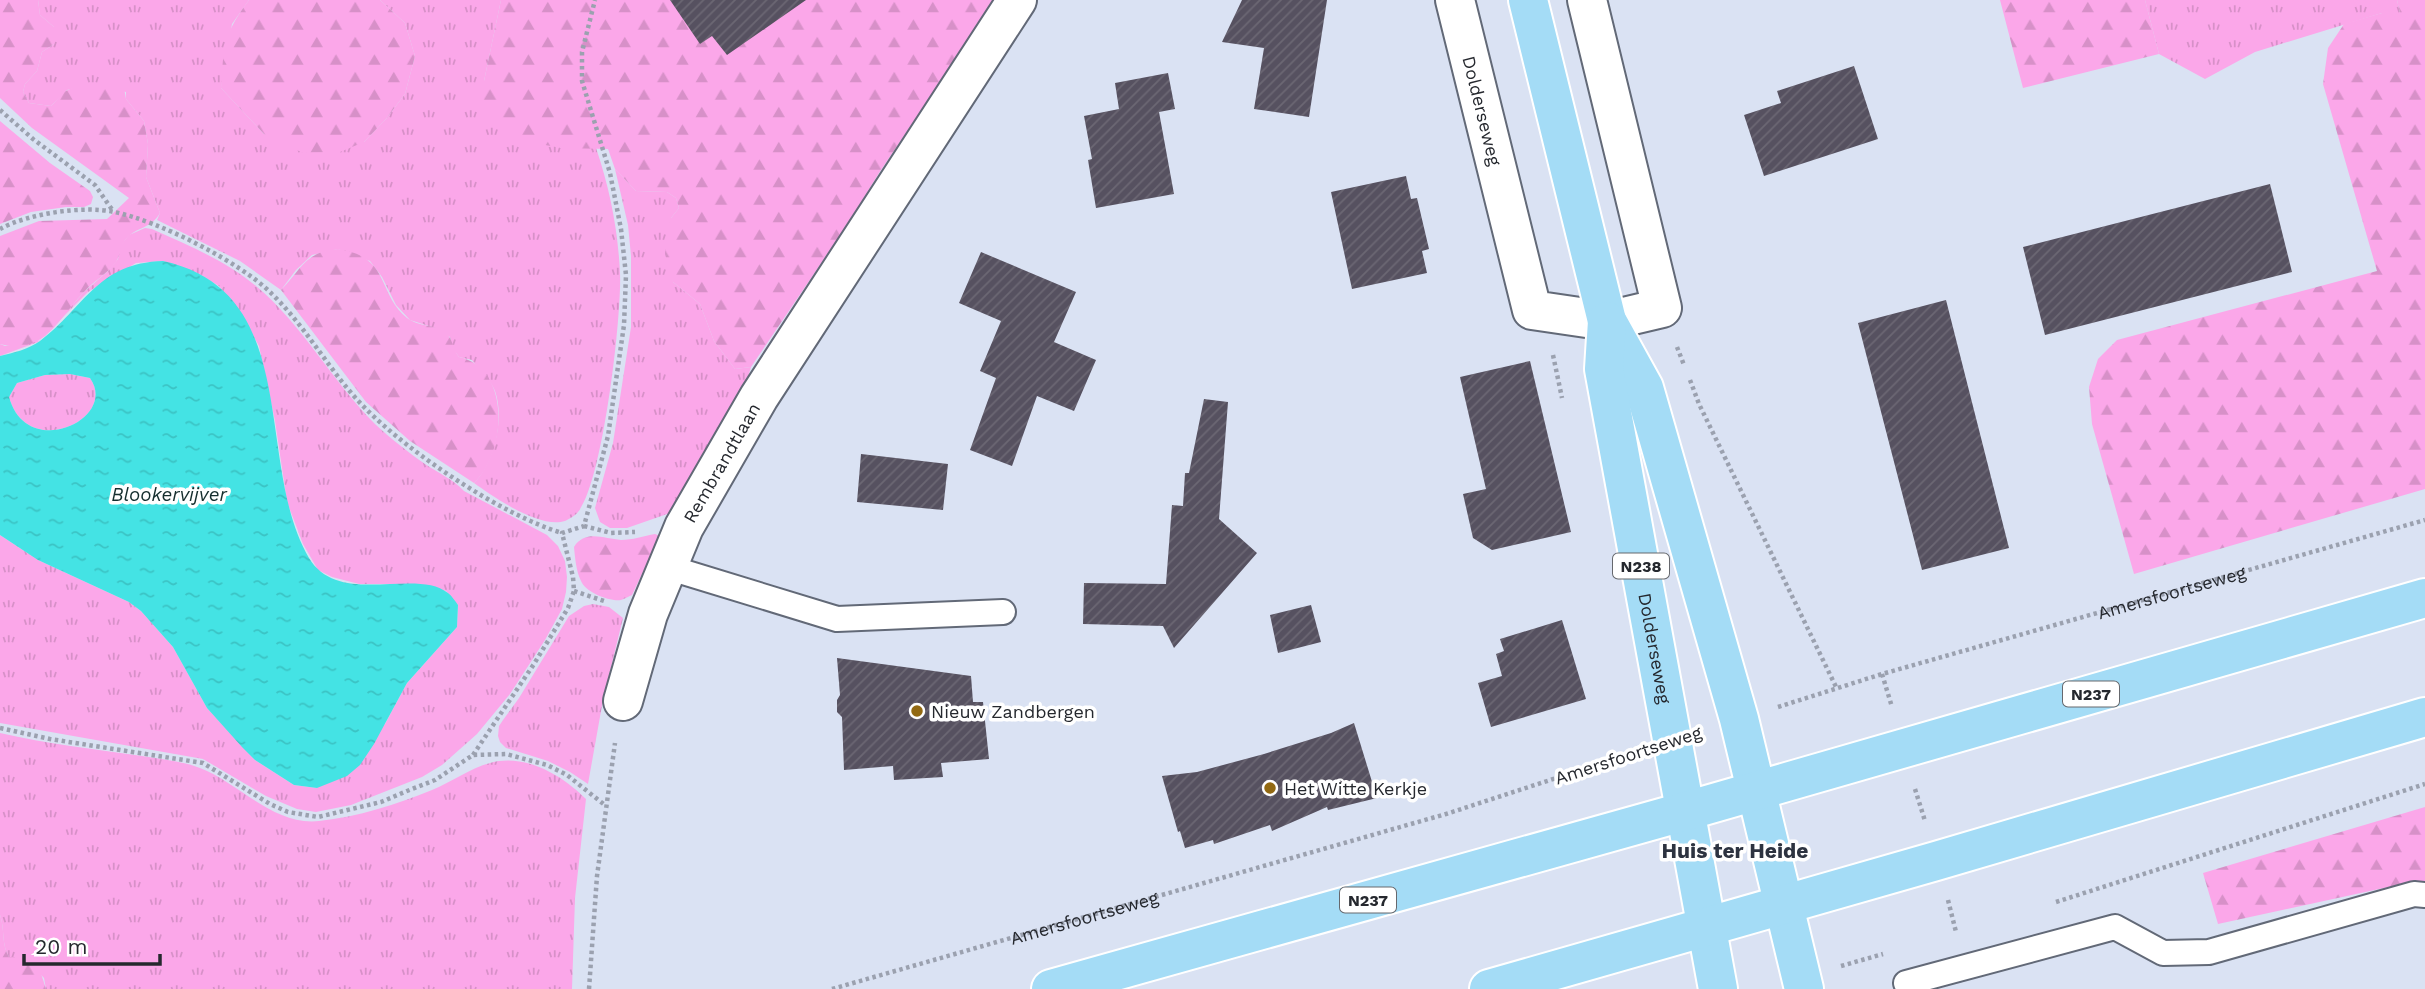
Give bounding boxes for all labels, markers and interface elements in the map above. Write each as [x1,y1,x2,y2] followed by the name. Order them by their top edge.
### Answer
[1459,54,1506,168] street label: Dolderseweg
[678,399,764,526] street label: Rembrandtlaan
[111,483,228,506] water label: Blookervijver
[1613,554,1669,579] road number: N238
[2095,561,2248,623] street label: Amersfoortseweg
[1635,591,1676,706] street label: Dolderseweg
[2063,681,2119,706] road number: N237
[931,701,1095,722] place label: Nieuw Zandbergen
[909,703,925,719] marker: Nieuw Zandbergen
[1552,721,1704,789] street label: Amersfoortseweg
[1284,778,1427,799] place label: Het Witte Kerkje
[1262,780,1278,796] marker: Het Witte Kerkje
[1662,838,1808,863] district label: Huis ter Heide
[1007,886,1161,948] street label: Amersfoortseweg
[1340,888,1396,912] road number: N237
[24,922,161,966] scale bar
[35,934,87,959] text: 20 m

